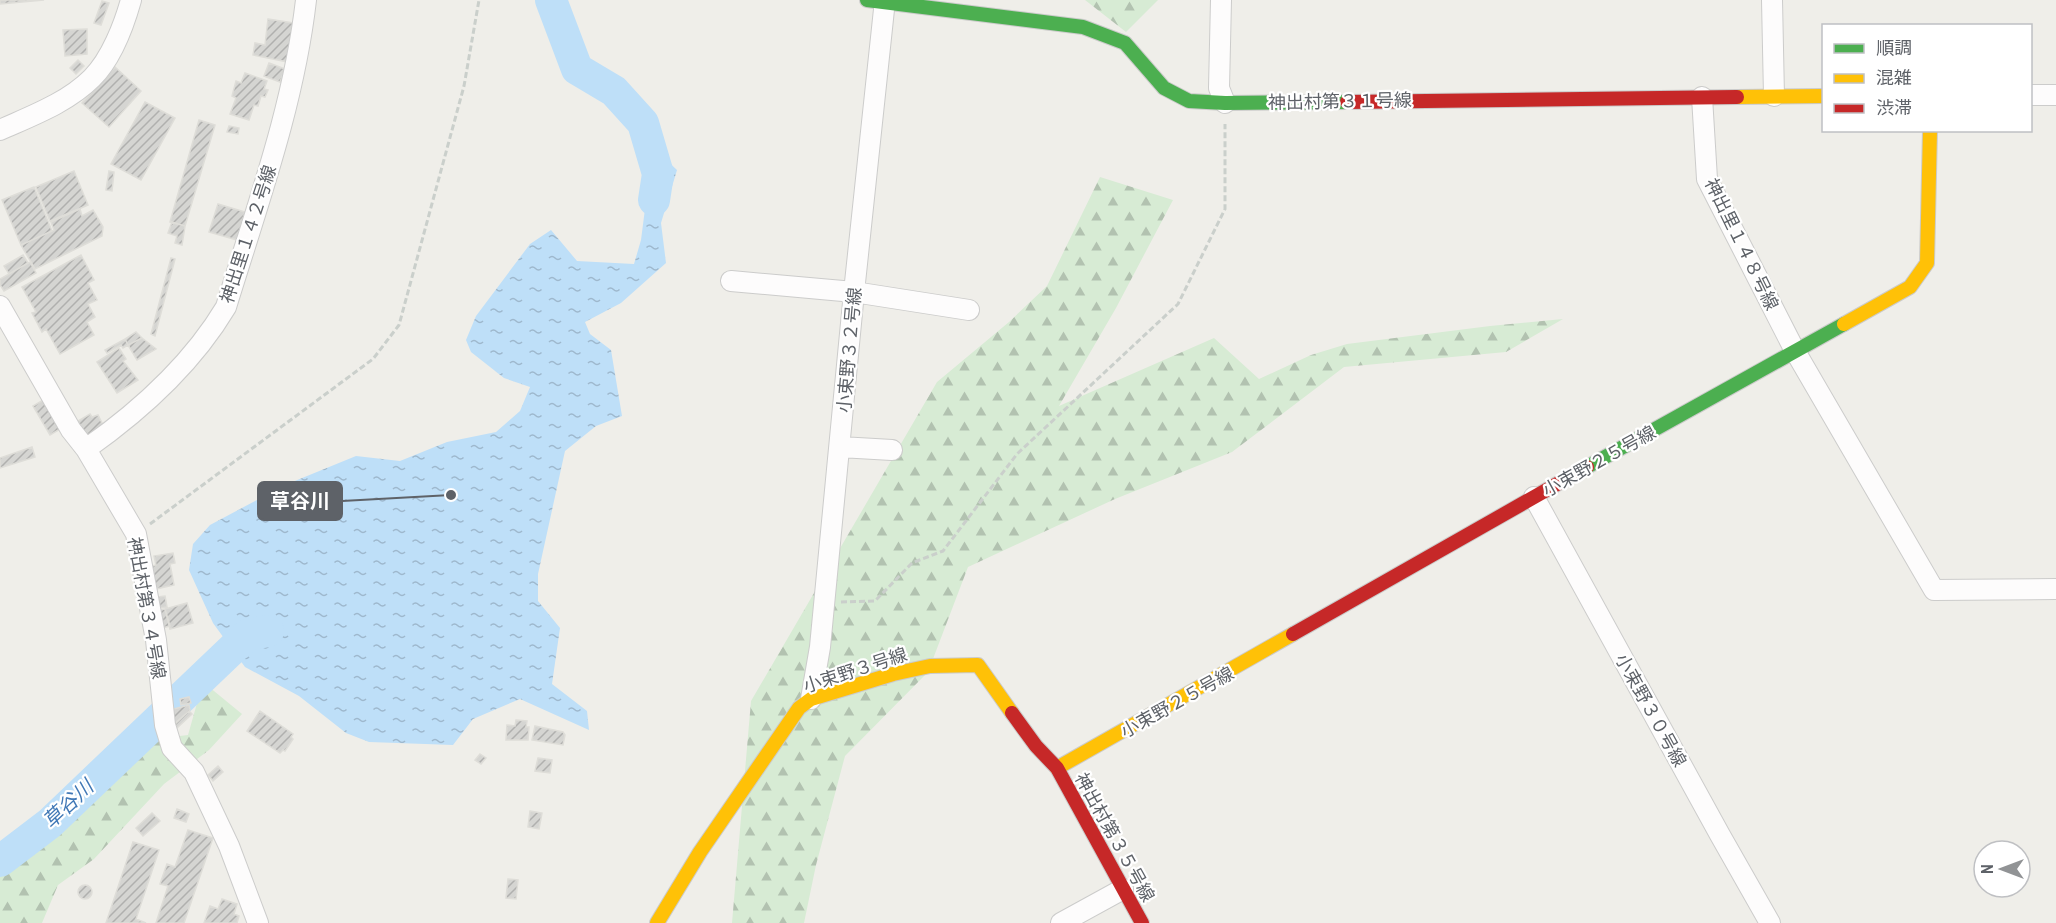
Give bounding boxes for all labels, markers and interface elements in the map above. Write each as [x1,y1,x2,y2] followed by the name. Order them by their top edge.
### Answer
[1822,24,2032,132] legend
[1876,37,1912,58] text: 順調
[1876,67,1912,88] text: 混雑
[1268,89,1412,113] street label: 神出村第３１号線
[1876,97,1912,118] text: 渋滞
[216,162,280,306] street label: 神出里１４２号線
[1701,175,1783,313] street label: 神出里１４８号線
[833,286,865,414] street label: 小束野３２号線
[1539,421,1659,501] street label: 小束野２５号線
[258,482,342,520] callout: 草谷川
[270,489,330,513] text: 草谷川
[124,535,170,681] street label: 神出村第３４号線
[800,643,910,697] street label: 小束野３号線
[1611,650,1691,770] street label: 小束野３０号線
[1117,662,1237,742] street label: 小束野２５号線
[1071,769,1159,905] street label: 神出村第３５号線
[38,773,100,833] water label: 草谷川
[1972,839,2032,899] north arrow
[1978,864,1997,874] text: N

